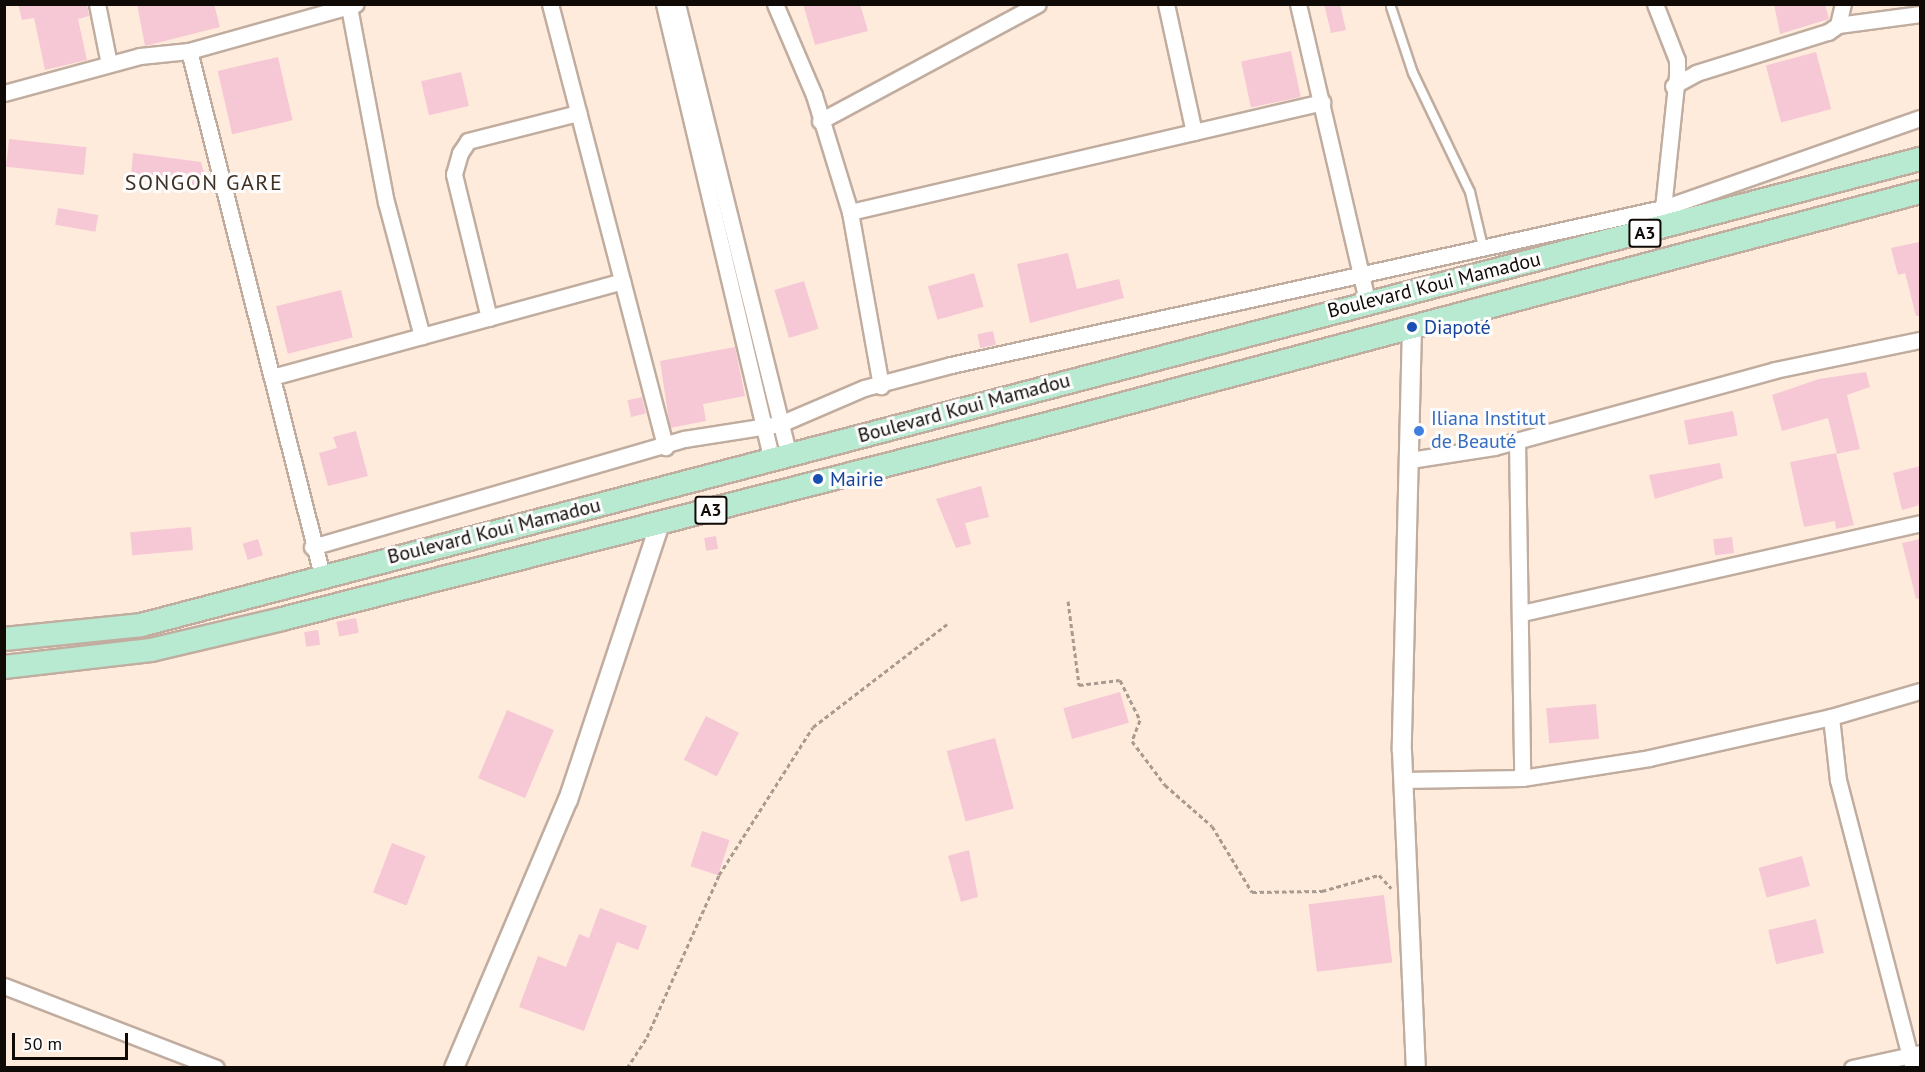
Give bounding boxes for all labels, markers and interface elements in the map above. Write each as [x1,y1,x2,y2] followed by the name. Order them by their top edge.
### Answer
[125,170,283,196] district label: SONGON GARE
[1627,218,1663,248] road number: A3
[1325,247,1543,323] street label: Boulevard Koui Mamadou
[1424,315,1491,339] place label: Diapoté
[1405,320,1419,334] marker: Diapoté
[855,368,1073,448] street label: Boulevard Koui Mamadou
[1431,407,1546,454] place label: Iliana Institut de Beauté
[1412,424,1426,438] marker: Iliana Institut de Beauté
[830,467,883,491] place label: Mairie
[811,472,825,486] marker: Mairie
[385,493,603,569] street label: Boulevard Koui Mamadou
[693,495,729,525] road number: A3
[15,1021,130,1059] scale bar
[23,1032,62,1055] text: 50 m

